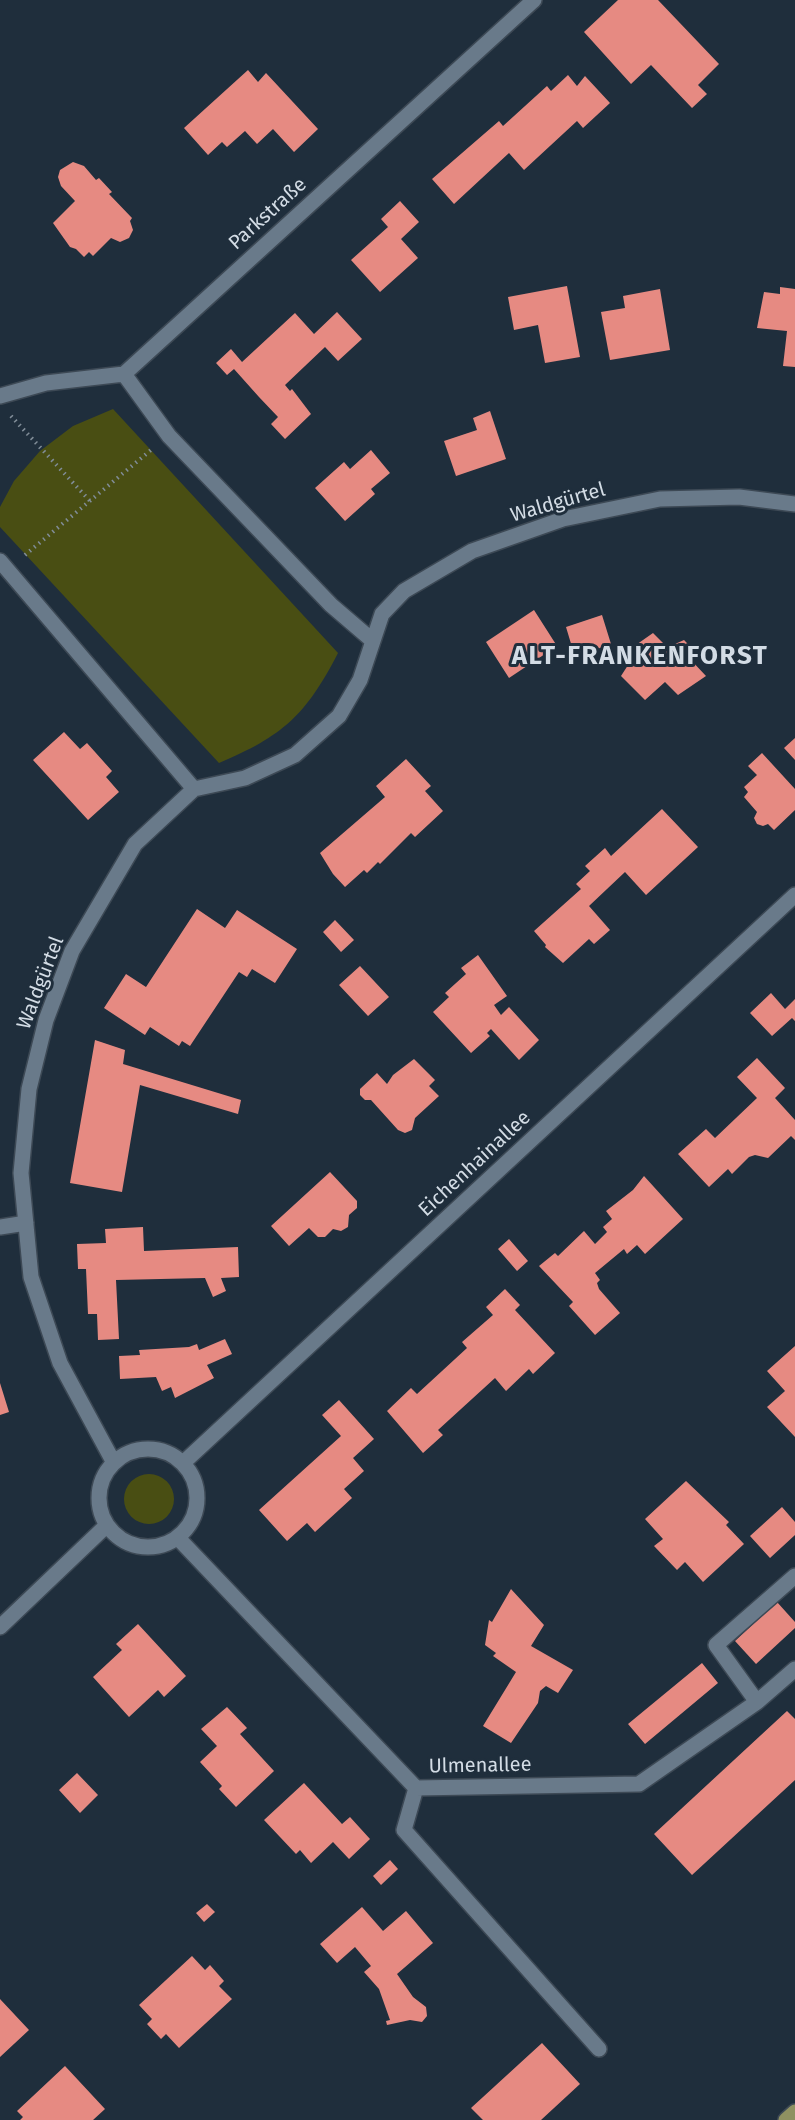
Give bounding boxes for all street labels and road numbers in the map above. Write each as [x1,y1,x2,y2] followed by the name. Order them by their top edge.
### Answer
[224,173,312,255] street label: Parkstraße
[508,478,608,528] street label: Waldgürtel
[12,933,70,1033] street label: Waldgürtel
[414,1106,536,1222] street label: Eichenhainallee
[428,1753,532,1779] street label: Ulmenallee

